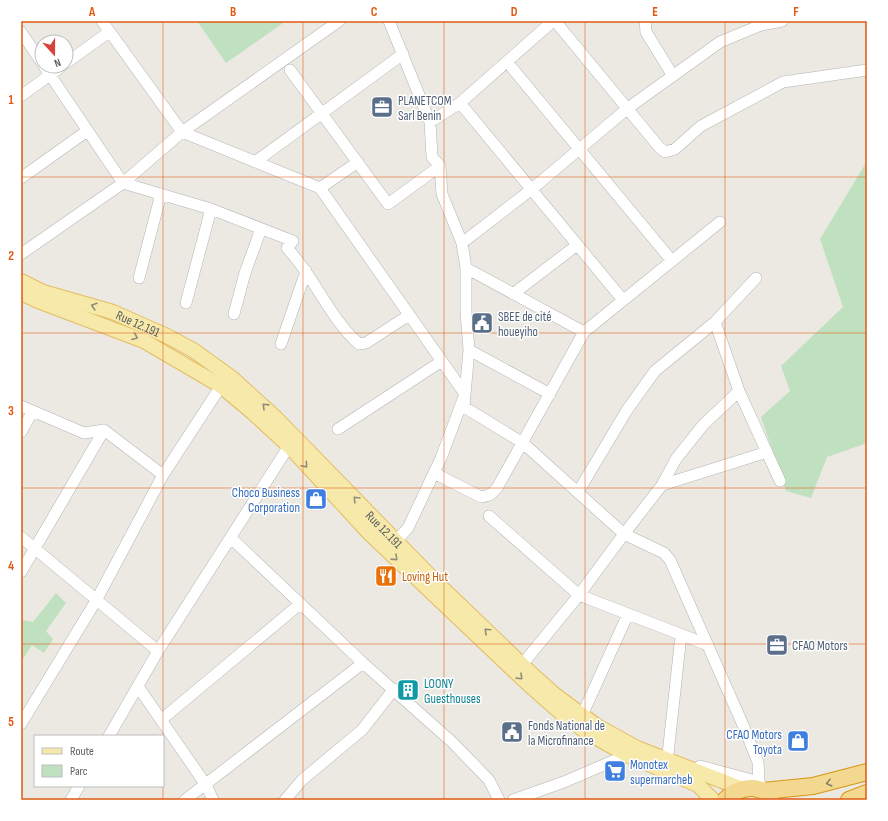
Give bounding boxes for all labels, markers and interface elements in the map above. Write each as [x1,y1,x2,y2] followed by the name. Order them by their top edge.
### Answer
[88,4,96,20] text: A
[230,4,236,20] text: B
[371,4,378,20] text: C
[511,4,518,20] text: D
[652,4,658,20] text: E
[793,4,799,20] text: F
[34,34,74,74] north arrow
[52,56,62,70] text: N
[8,92,14,108] text: 1
[398,93,452,124] place label: PLANETCOM Sarl Benin
[369,94,395,120] office icon: PLANETCOM Sarl Benin
[8,248,14,264] text: 2
[91,302,98,311] one-way arrow
[113,307,163,341] street label: Rue 12.191
[498,309,552,340] place label: SBEE de cité houeyiho
[469,310,495,336] public building icon: SBEE de cité houeyiho
[132,333,139,341] one-way arrow
[8,403,14,419] text: 3
[262,404,270,411] one-way arrow
[300,460,308,468] one-way arrow
[232,485,300,516] place label: Choco Business Corporation
[303,486,329,512] shop icon: Choco Business Corporation
[353,496,361,504] one-way arrow
[362,508,406,552] street label: Rue 12.191
[390,554,398,561] one-way arrow
[8,558,14,574] text: 4
[373,563,399,589] restaurant icon: Loving Hut
[402,569,448,585] place label: Loving Hut
[485,628,492,635] one-way arrow
[764,632,790,658] office icon: CFAO Motors
[792,638,848,654] place label: CFAO Motors
[515,672,523,679] one-way arrow
[424,676,481,707] place label: LOONY Guesthouses
[395,677,421,703] building icon: LOONY Guesthouses
[8,714,14,730] text: 5
[528,718,605,749] place label: Fonds National de la Microfinance
[499,719,525,745] public building icon: Fonds National de la Microfinance
[726,727,782,758] place label: CFAO Motors Toyota
[785,728,811,754] shop icon: CFAO Motors Toyota
[34,735,164,787] legend
[70,744,94,759] text: Route
[630,757,693,788] place label: Monotex supermarcheb
[602,758,628,784] supermarket icon: Monotex supermarcheb
[70,764,88,779] text: Parc
[826,778,833,786] one-way arrow

